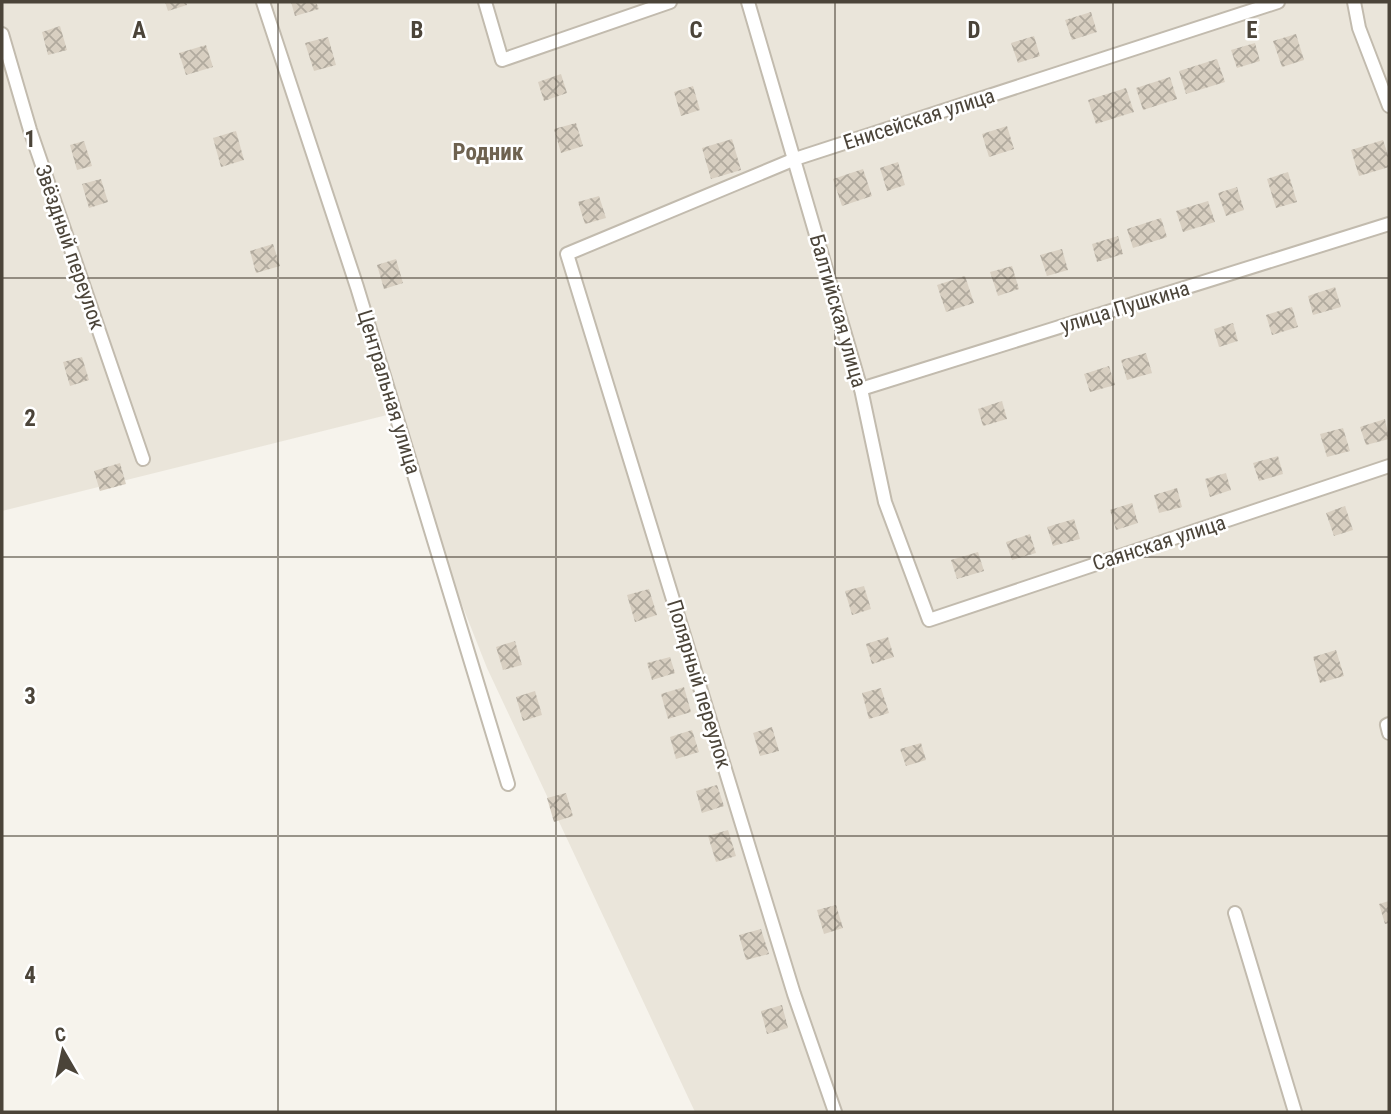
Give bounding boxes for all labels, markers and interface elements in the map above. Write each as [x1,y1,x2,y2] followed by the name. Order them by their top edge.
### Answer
[132,17,146,44] text: A
[411,17,423,44] text: B
[689,17,703,44] text: C
[968,17,981,44] text: D
[1246,17,1258,44] text: E
[840,83,998,155] street label: Енисейская улица
[24,126,36,153] text: 1
[453,139,524,166] district label: Родник
[31,161,109,333] street label: Звёздный переулок
[805,232,871,390] street label: Балтийская улица
[1058,276,1192,338] street label: улица Пушкина
[353,307,425,477] street label: Центральная улица
[24,405,36,432] text: 2
[1089,510,1229,576] street label: Саянская улица
[662,597,736,771] street label: Полярный переулок
[24,683,36,710] text: 3
[24,962,36,989] text: 4
[28,1016,98,1086] north arrow
[53,1022,68,1047] text: С

